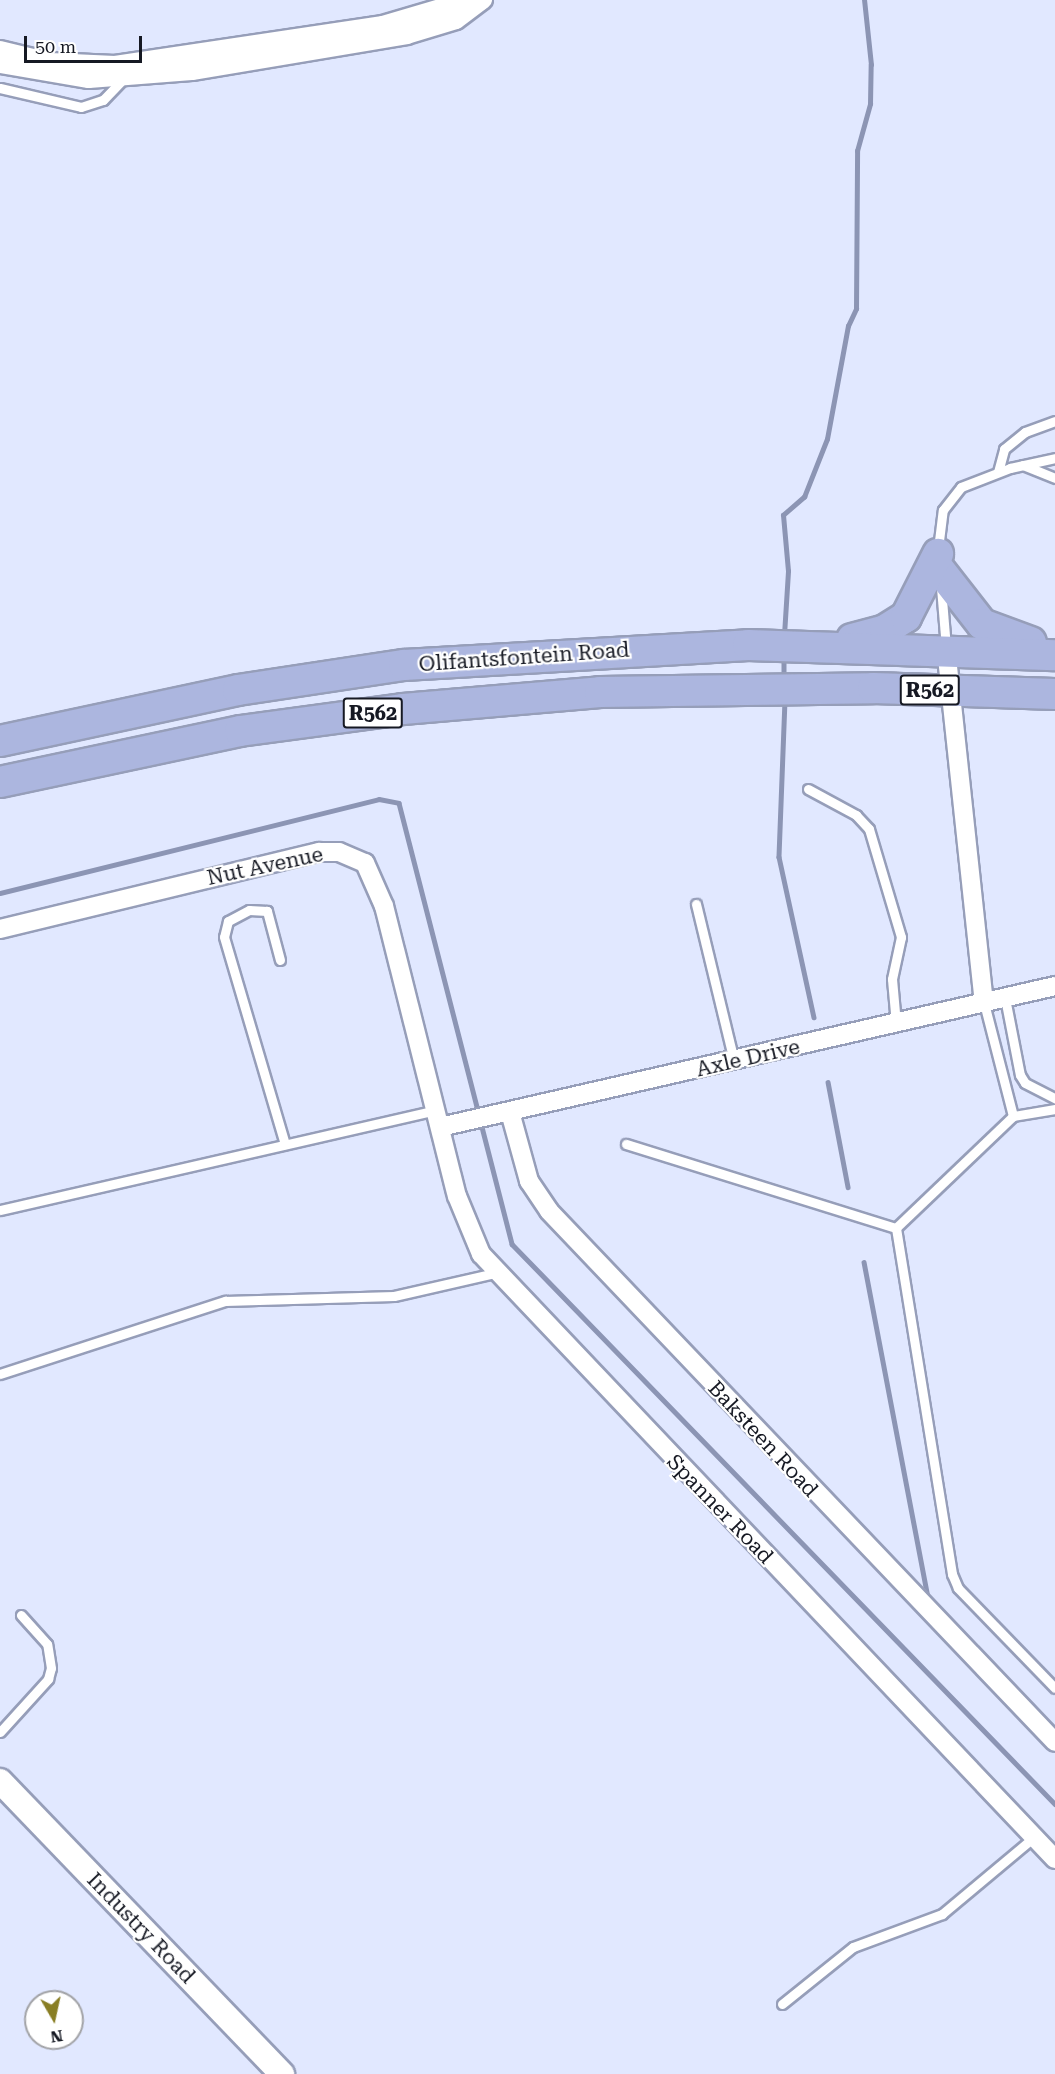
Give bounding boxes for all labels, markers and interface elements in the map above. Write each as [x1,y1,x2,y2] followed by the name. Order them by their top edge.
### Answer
[27,24,146,62] scale bar
[35,36,76,57] text: 50 m
[418,637,630,677] street label: Olifantsfontein Road
[898,673,962,707] road number: R562
[342,696,404,730] road number: R562
[205,841,325,891] street label: Nut Avenue
[694,1034,802,1082] street label: Axle Drive
[703,1376,823,1502] street label: Baksteen Road
[662,1449,778,1569] street label: Spanner Road
[82,1867,200,1989] street label: Industry Road
[24,1990,84,2050] north arrow
[49,2026,64,2047] text: N

